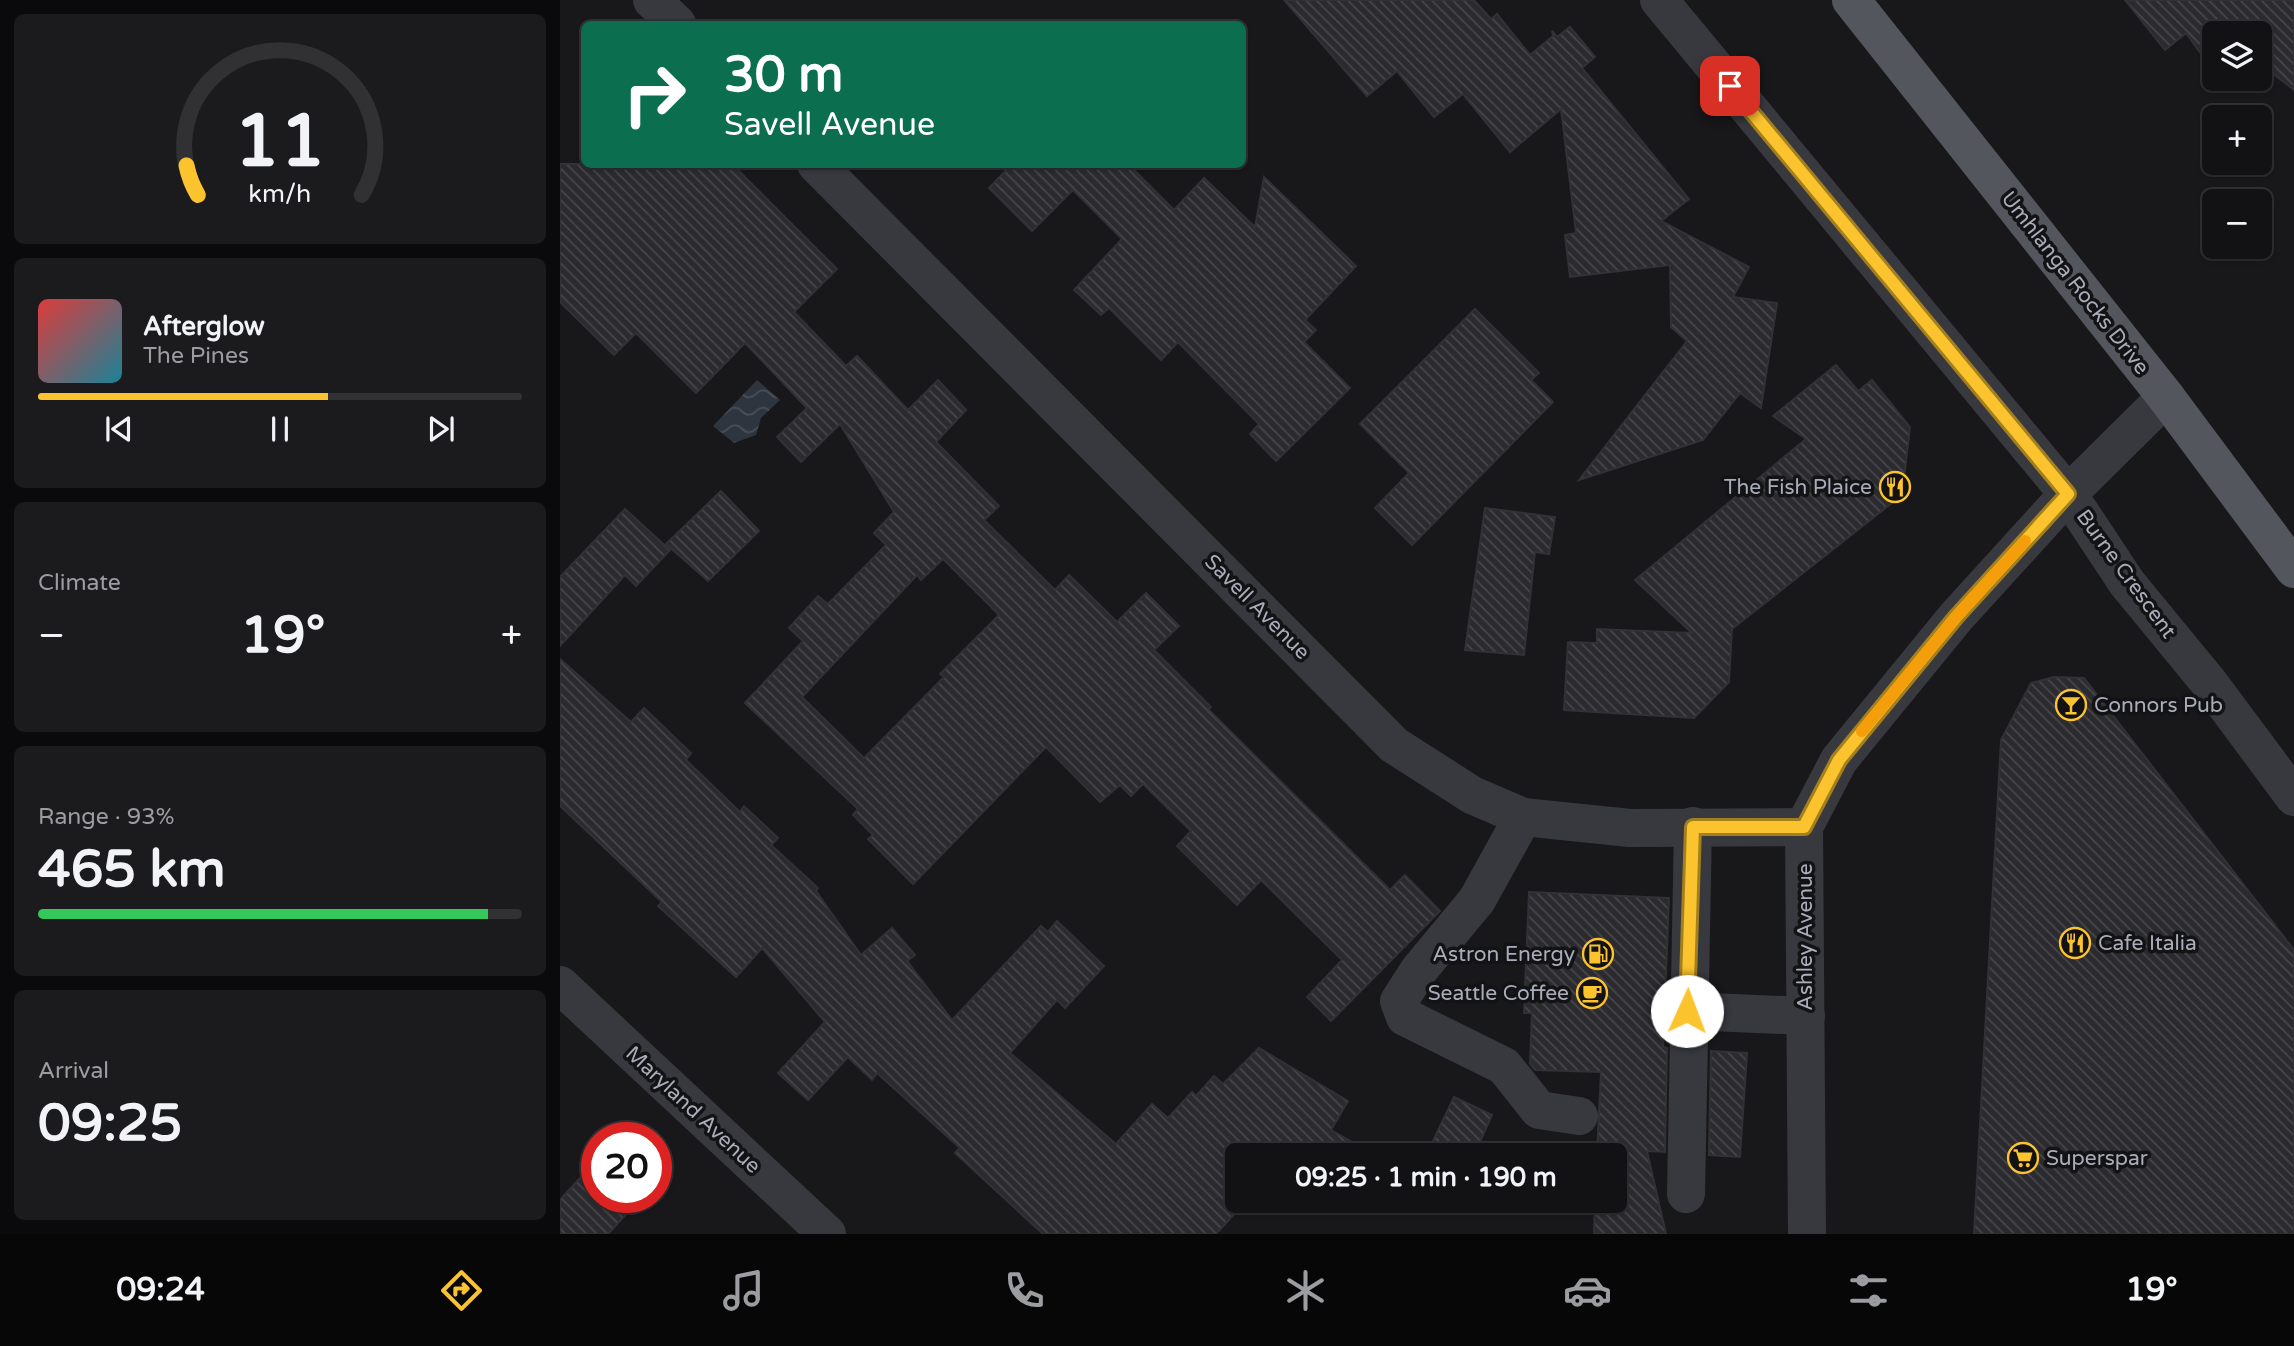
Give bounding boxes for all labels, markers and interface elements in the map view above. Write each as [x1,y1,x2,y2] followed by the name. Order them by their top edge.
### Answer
[2202,21,2272,259] map controls
[2202,21,2272,91] button: layers
[724,46,843,105] text: 30 m
[609,49,700,140] icon: right
[1700,56,1760,116] pin
[1711,67,1749,105] icon: arrive
[234,98,326,186] text: 11
[2202,105,2272,175] button: +
[724,106,935,144] text: Savell Avenue
[249,179,311,209] text: km/h
[1996,186,2154,380] street label: Umhlanga Rocks Drive
[2202,189,2272,259] button: −
[143,311,265,342] text: Afterglow
[143,342,249,370] text: The Pines
[100,410,138,448] icon: previous
[261,410,299,448] icon: pause
[422,410,460,448] icon: next
[1878,470,1912,504] restaurant icon: The Fish Plaice
[1724,475,1872,500] place label: The Fish Plaice
[2071,505,2181,643] street label: Burne Crescent
[1199,549,1315,665] street label: Savell Avenue
[38,569,121,597] text: Climate
[240,604,325,667] text: 19°
[38,613,65,659] text: −
[501,613,522,659] text: +
[2054,688,2088,722] bar icon: Connors Pub
[2094,693,2223,718] place label: Connors Pub
[38,803,174,831] text: Range · 93%
[38,838,226,901] text: 465 km
[1793,863,1818,1011] street label: Ashley Avenue
[2058,926,2092,960] restaurant icon: Cafe Italia
[2098,931,2197,956] place label: Cafe Italia
[1581,937,1615,971] fuel station icon: Astron Energy
[1432,942,1575,967] place label: Astron Energy
[1650,974,1724,1048] position arrow
[1575,976,1609,1010] cafe icon: Seattle Coffee
[1428,981,1569,1006] place label: Seattle Coffee
[620,1041,766,1179] street label: Maryland Avenue
[38,1057,109,1085] text: Arrival
[38,1092,182,1155] text: 09:25
[581,1122,672,1213] speed limit sign: 20
[2006,1141,2040,1175] supermarket icon: Superspar
[2046,1146,2148,1171] place label: Superspar
[1295,1162,1557,1193] text: 09:25 · 1 min · 190 m
[437,1266,486,1315] icon: directions
[719,1266,768,1315] icon: music
[1000,1266,1049,1315] icon: phone
[1281,1266,1330,1315] icon: climate
[1563,1266,1612,1315] icon: car
[1844,1266,1893,1315] icon: filters
[116,1271,205,1309] text: 09:24
[2125,1271,2178,1309] text: 19°

